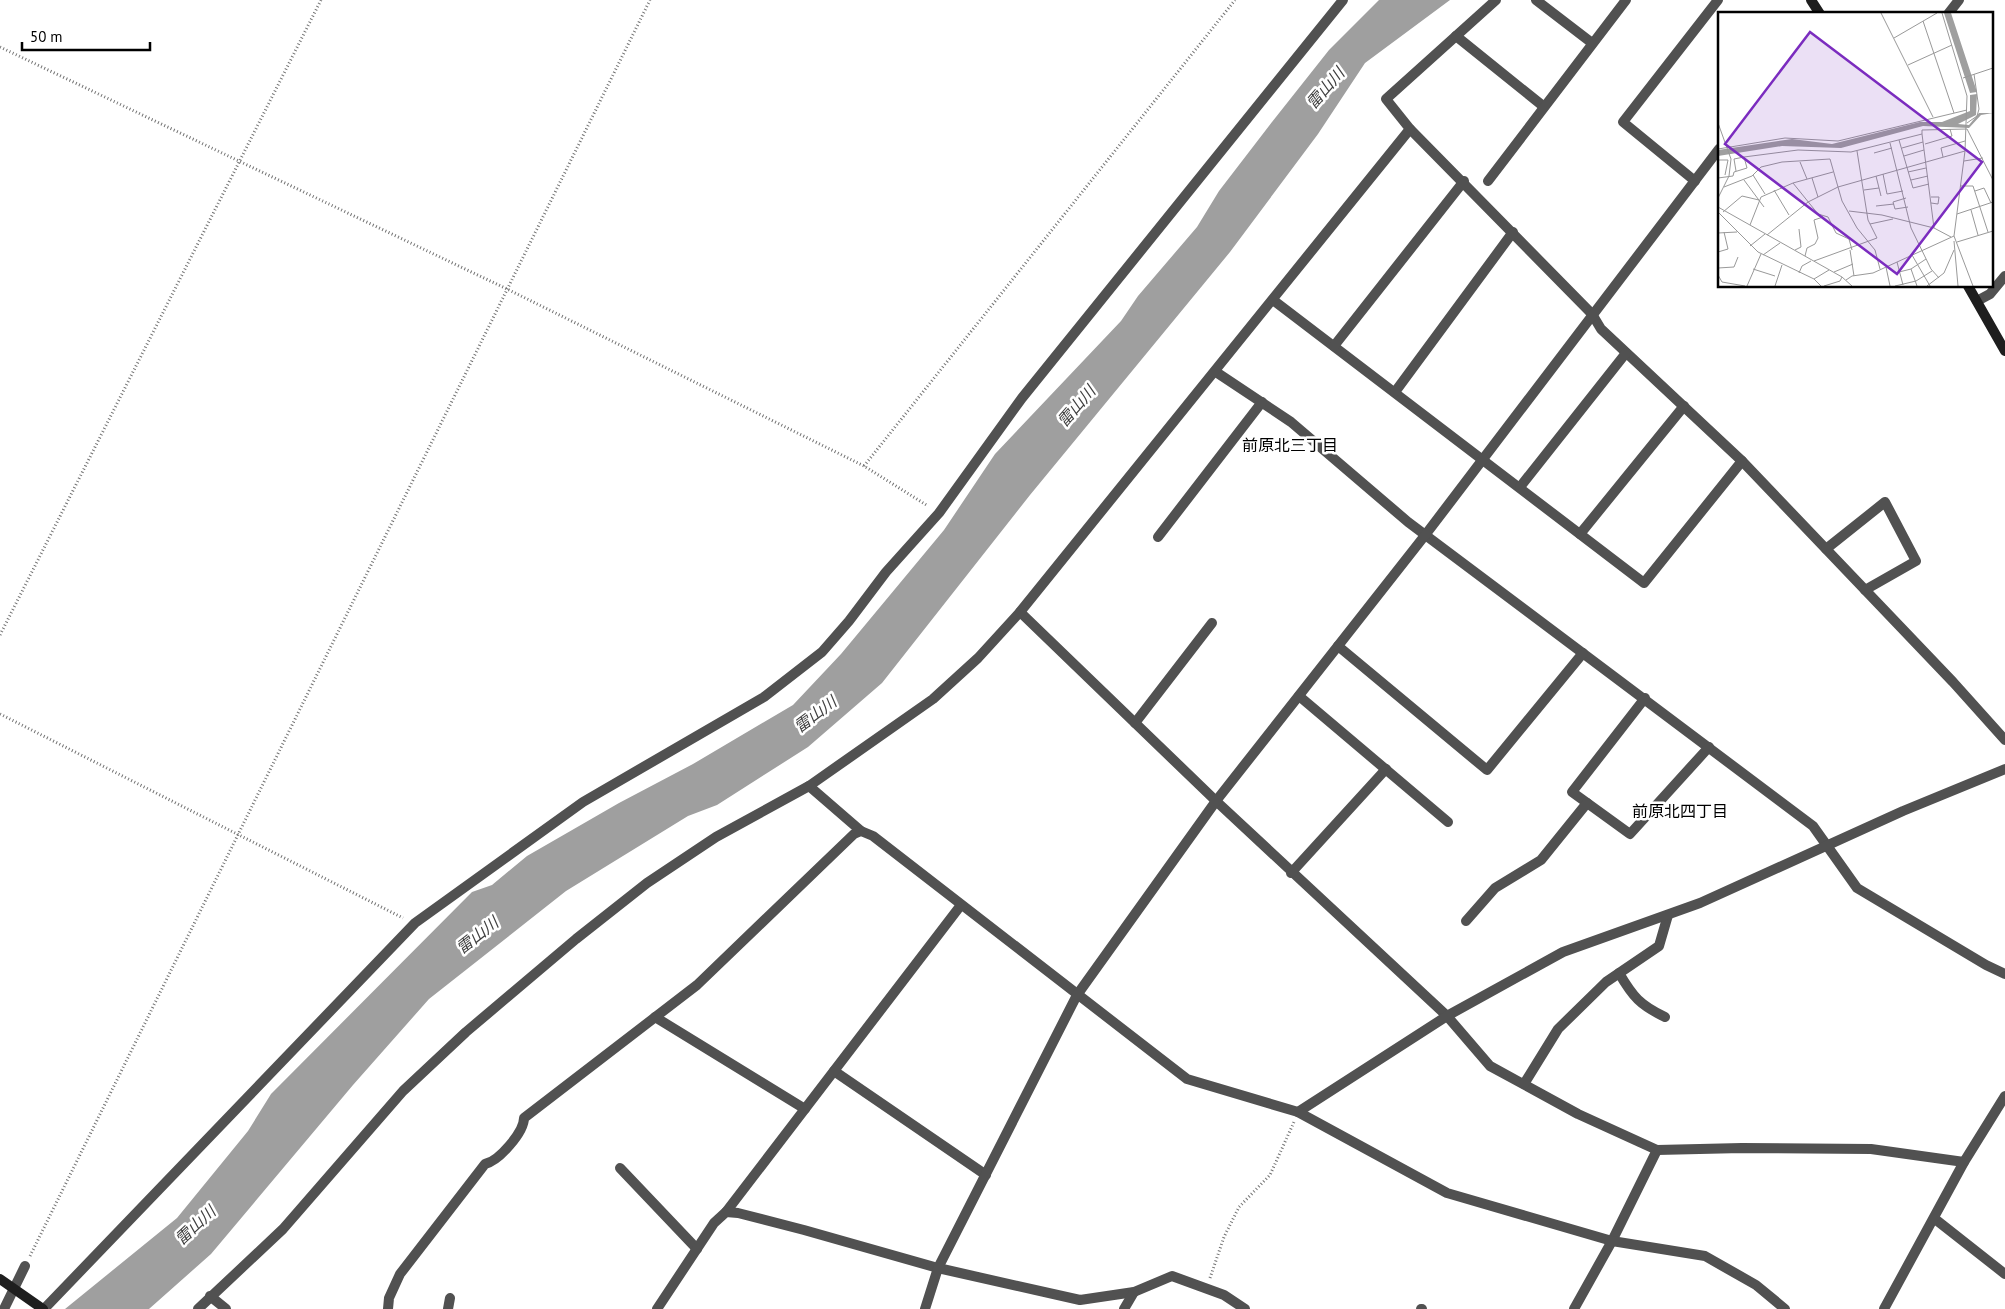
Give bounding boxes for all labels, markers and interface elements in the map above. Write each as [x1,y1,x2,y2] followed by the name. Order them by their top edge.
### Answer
[1718,12,1992,288] inset map
[22,20,150,52] scale bar
[30,27,63,46] text: 50 m
[1302,62,1350,113] water label: 雷山川
[1053,380,1101,431] water label: 雷山川
[1242,435,1338,455] district label: 前原北三丁目
[790,690,842,736] water label: 雷山川
[1632,801,1728,821] district label: 前原北四丁目
[452,911,504,958] water label: 雷山川
[171,1200,221,1249] water label: 雷山川

